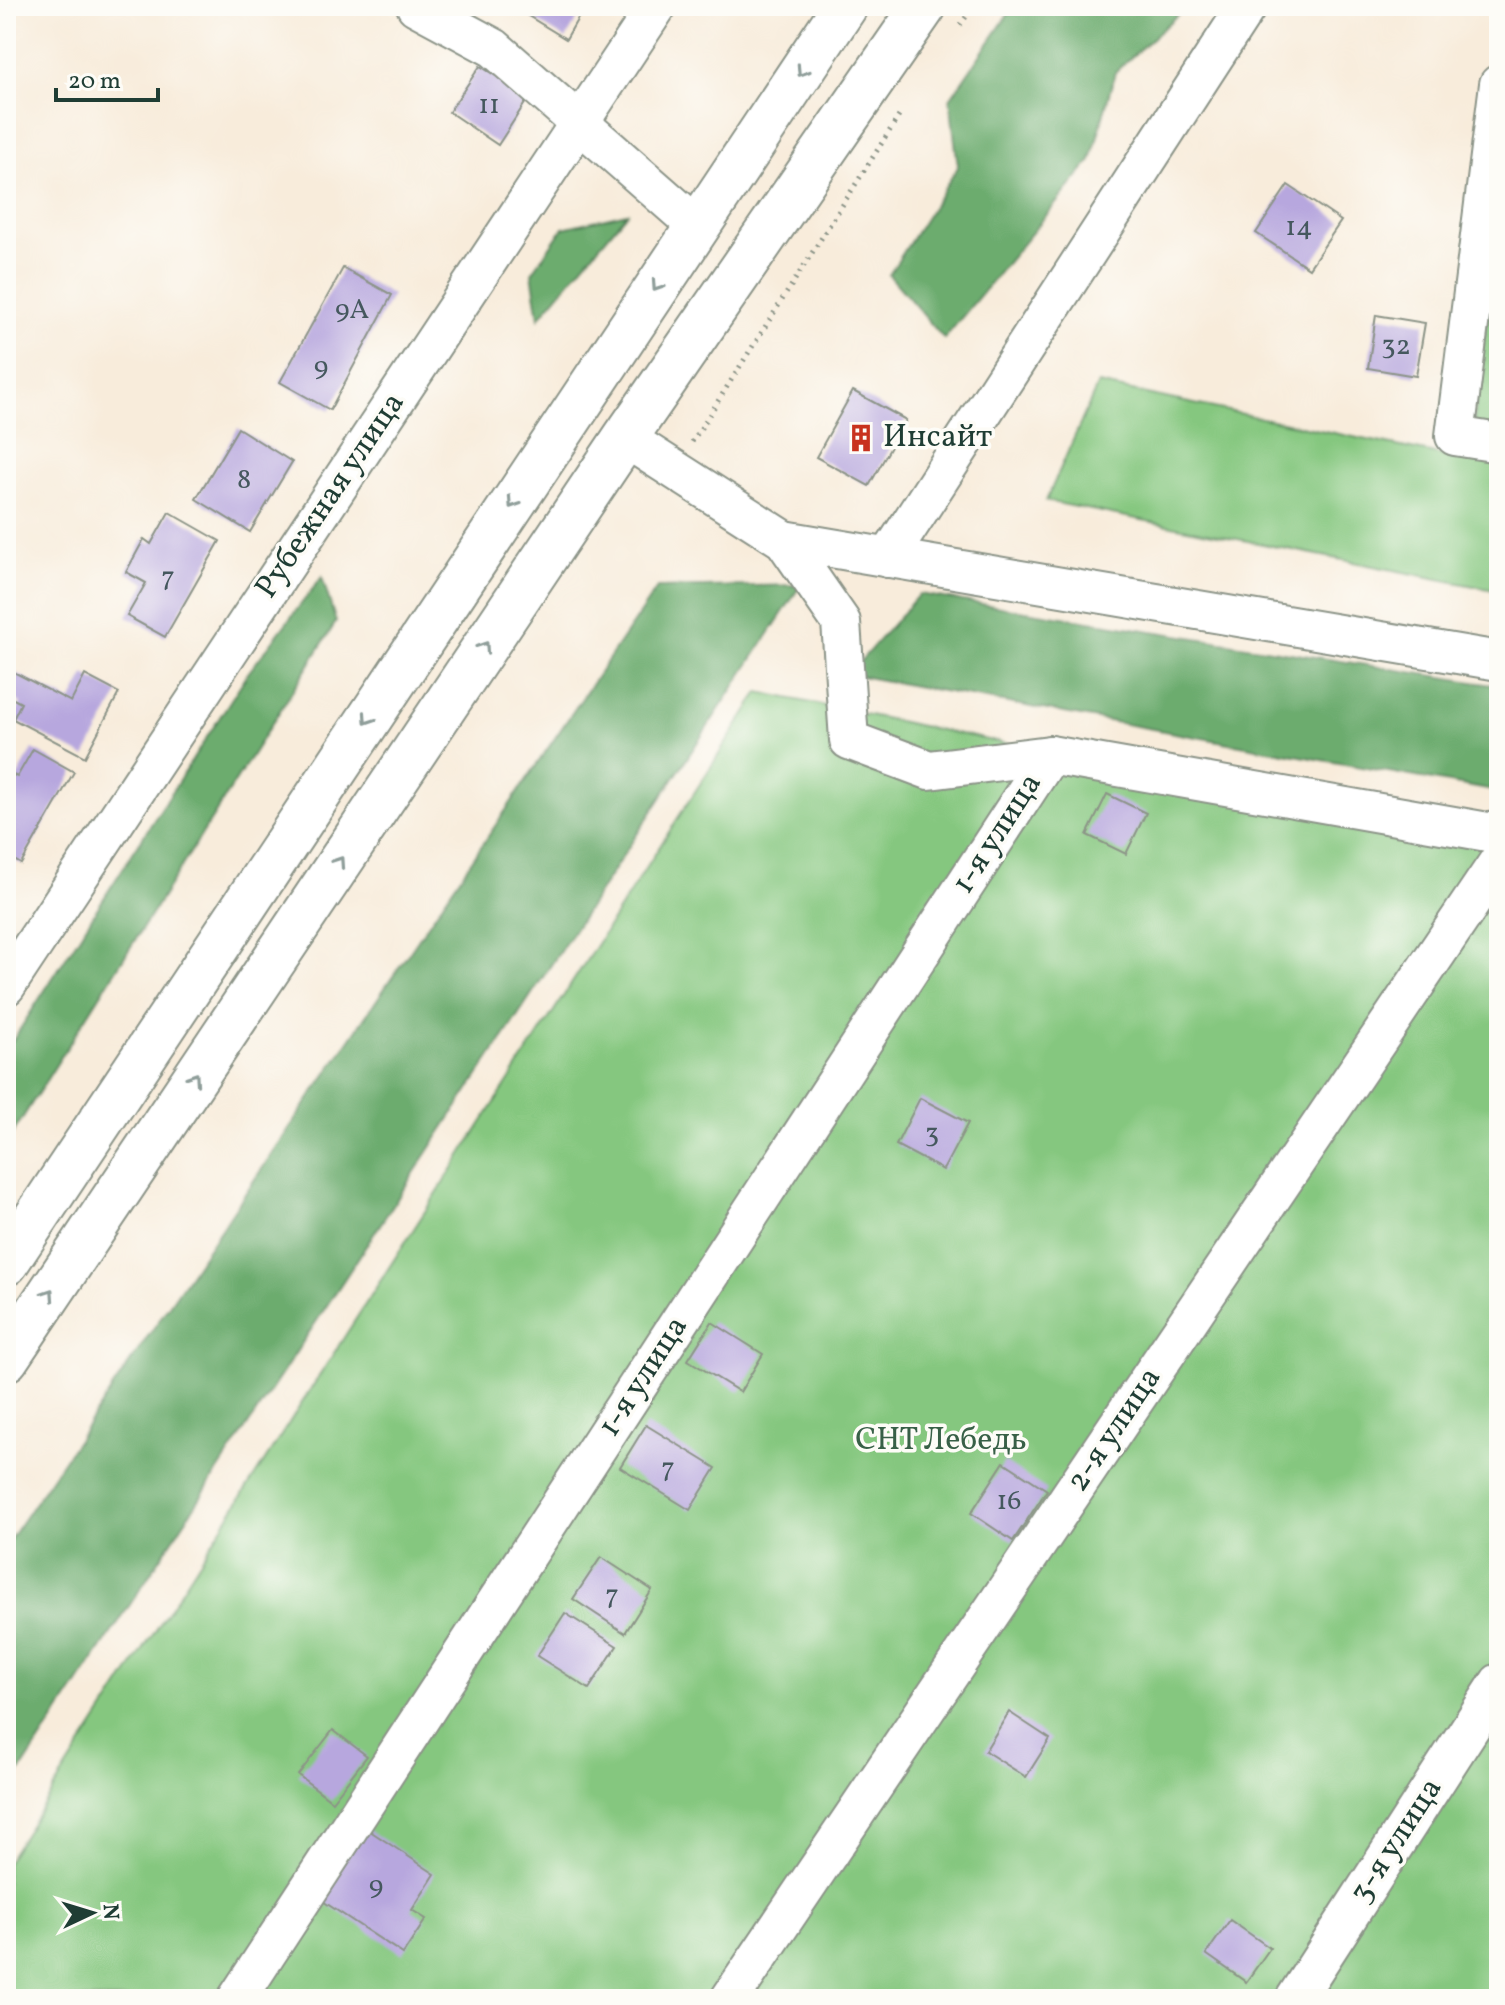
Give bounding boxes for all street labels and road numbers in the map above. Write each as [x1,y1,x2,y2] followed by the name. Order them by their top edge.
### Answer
[246,384,416,608] street label: Рубежная улица
[942,765,1054,903] street label: 1-я улица
[588,1308,700,1446] street label: 1-я улица
[1057,1359,1173,1501] street label: 2-я улица
[1340,1770,1454,1912] street label: 3-я улица

